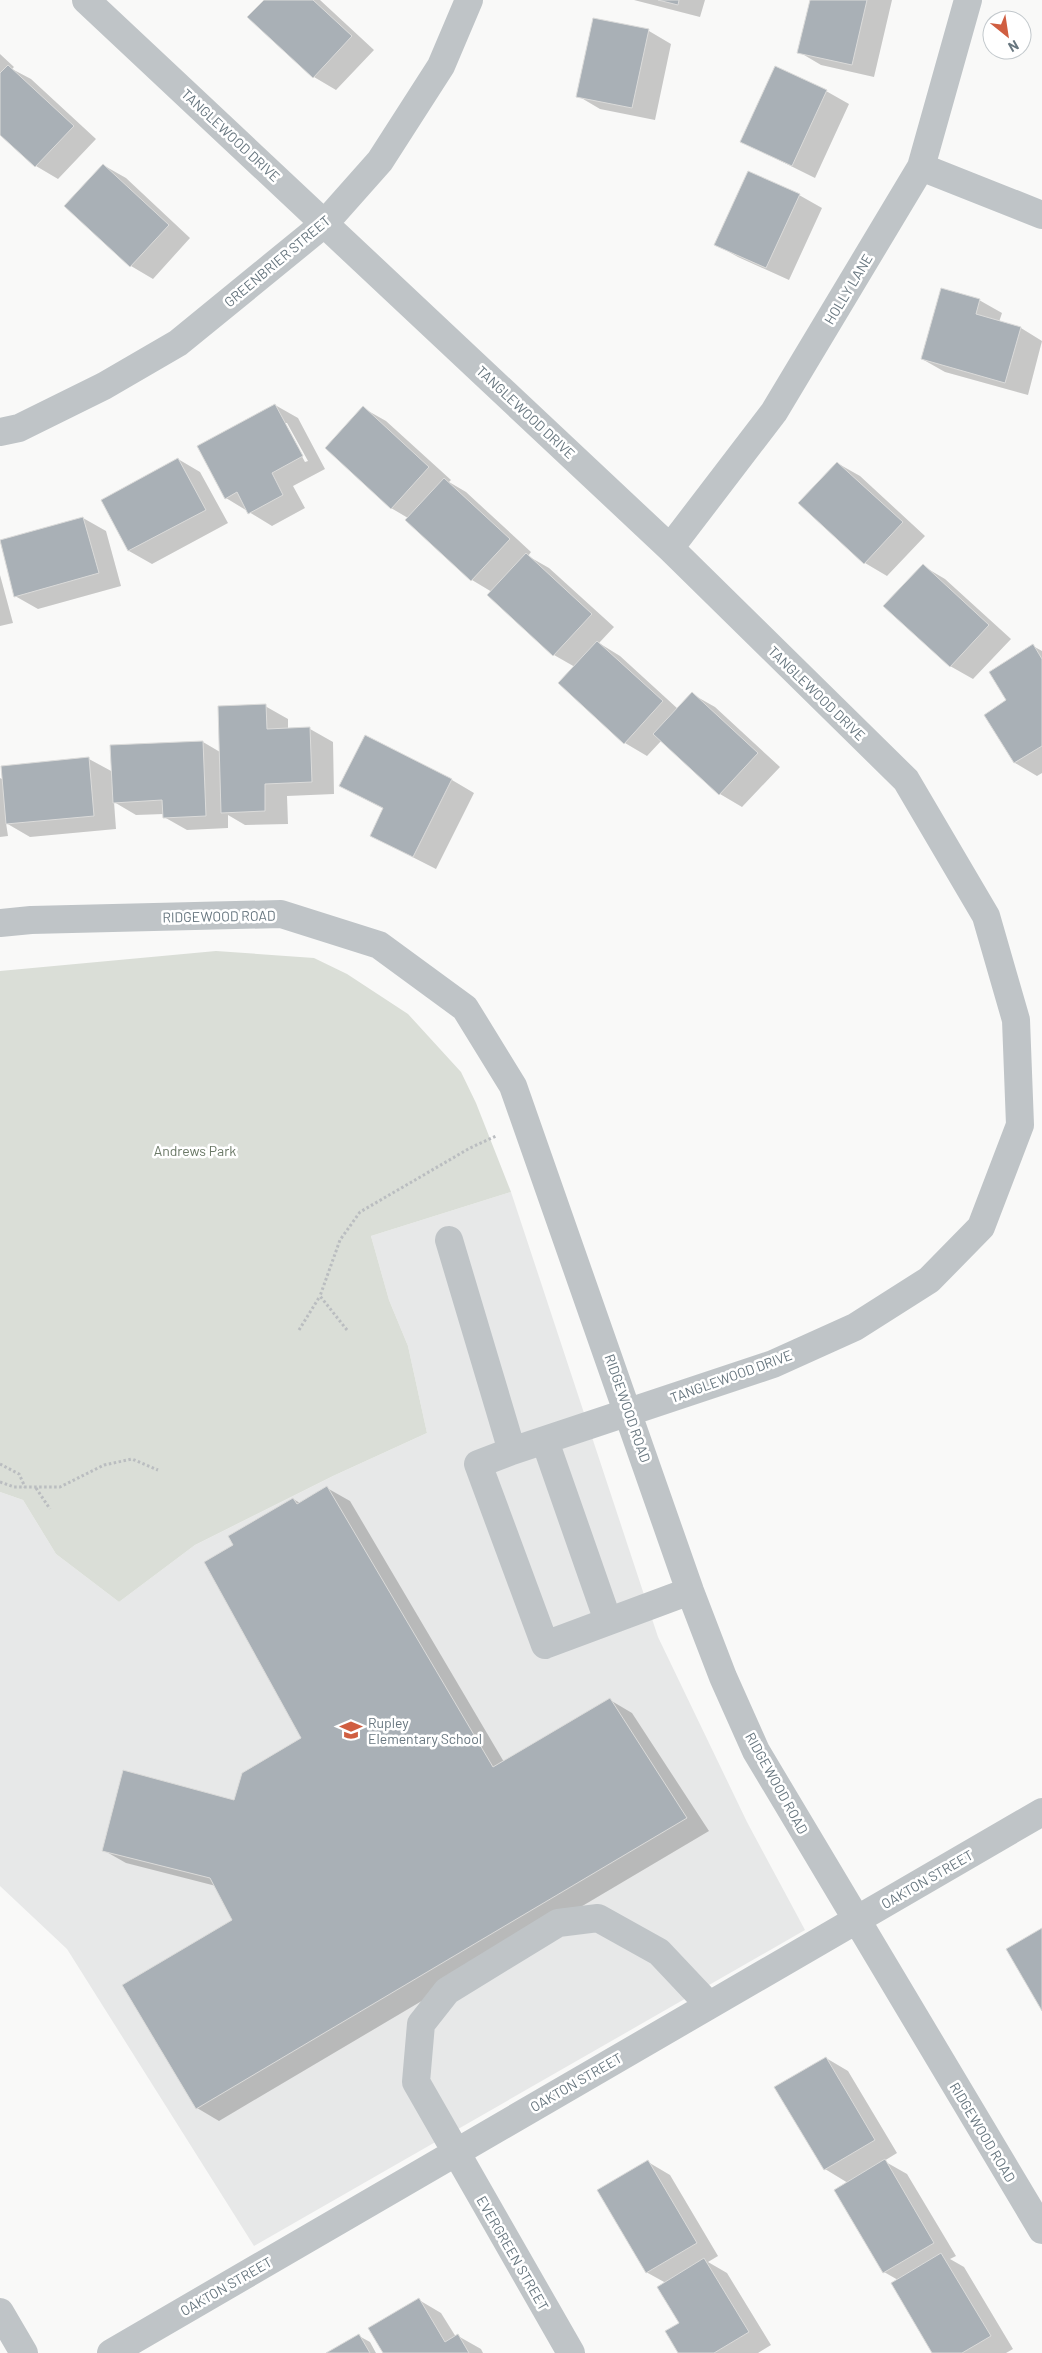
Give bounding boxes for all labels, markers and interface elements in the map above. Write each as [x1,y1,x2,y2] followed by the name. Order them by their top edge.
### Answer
[982,10,1032,60] north arrow
[1005,37,1022,56] text: N
[178,85,284,185] street label: TANGLEWOOD DRIVE
[220,212,334,310] street label: GREENBRIER STREET
[820,251,876,327] street label: HOLLY LANE
[473,362,579,462] street label: TANGLEWOOD DRIVE
[765,642,869,744] street label: TANGLEWOOD DRIVE
[162,907,276,925] street label: RIDGEWOOD ROAD
[154,1142,236,1159] park label: Andrews Park
[668,1346,794,1406] street label: TANGLEWOOD DRIVE
[602,1352,654,1464] street label: RIDGEWOOD ROAD
[368,1714,482,1747] place label: Rupley Elementary School
[338,1717,364,1743] school or university icon: Rupley Elementary School
[742,1729,812,1837] street label: RIDGEWOOD ROAD
[878,1846,976,1912] street label: OAKTON STREET
[527,2049,625,2115] street label: OAKTON STREET
[947,2079,1019,2185] street label: RIDGEWOOD ROAD
[473,2193,553,2313] street label: EVERGREEN STREET
[177,2253,275,2319] street label: OAKTON STREET

